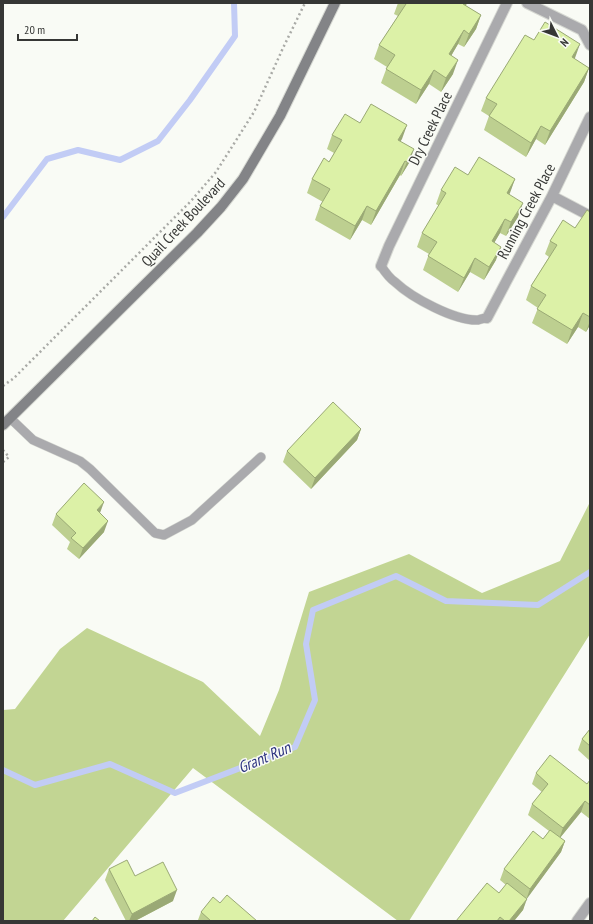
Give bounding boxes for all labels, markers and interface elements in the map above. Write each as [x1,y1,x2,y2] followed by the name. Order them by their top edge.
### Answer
[18,16,77,42] scale bar
[537,16,577,56] north arrow
[24,22,45,37] text: 20 m
[557,36,572,50] text: N
[404,88,456,168] street label: Dry Creek Place
[493,160,559,262] street label: Running Creek Place
[137,174,229,270] street label: Quail Creek Boulevard
[235,737,294,777] water label: Grant Run

